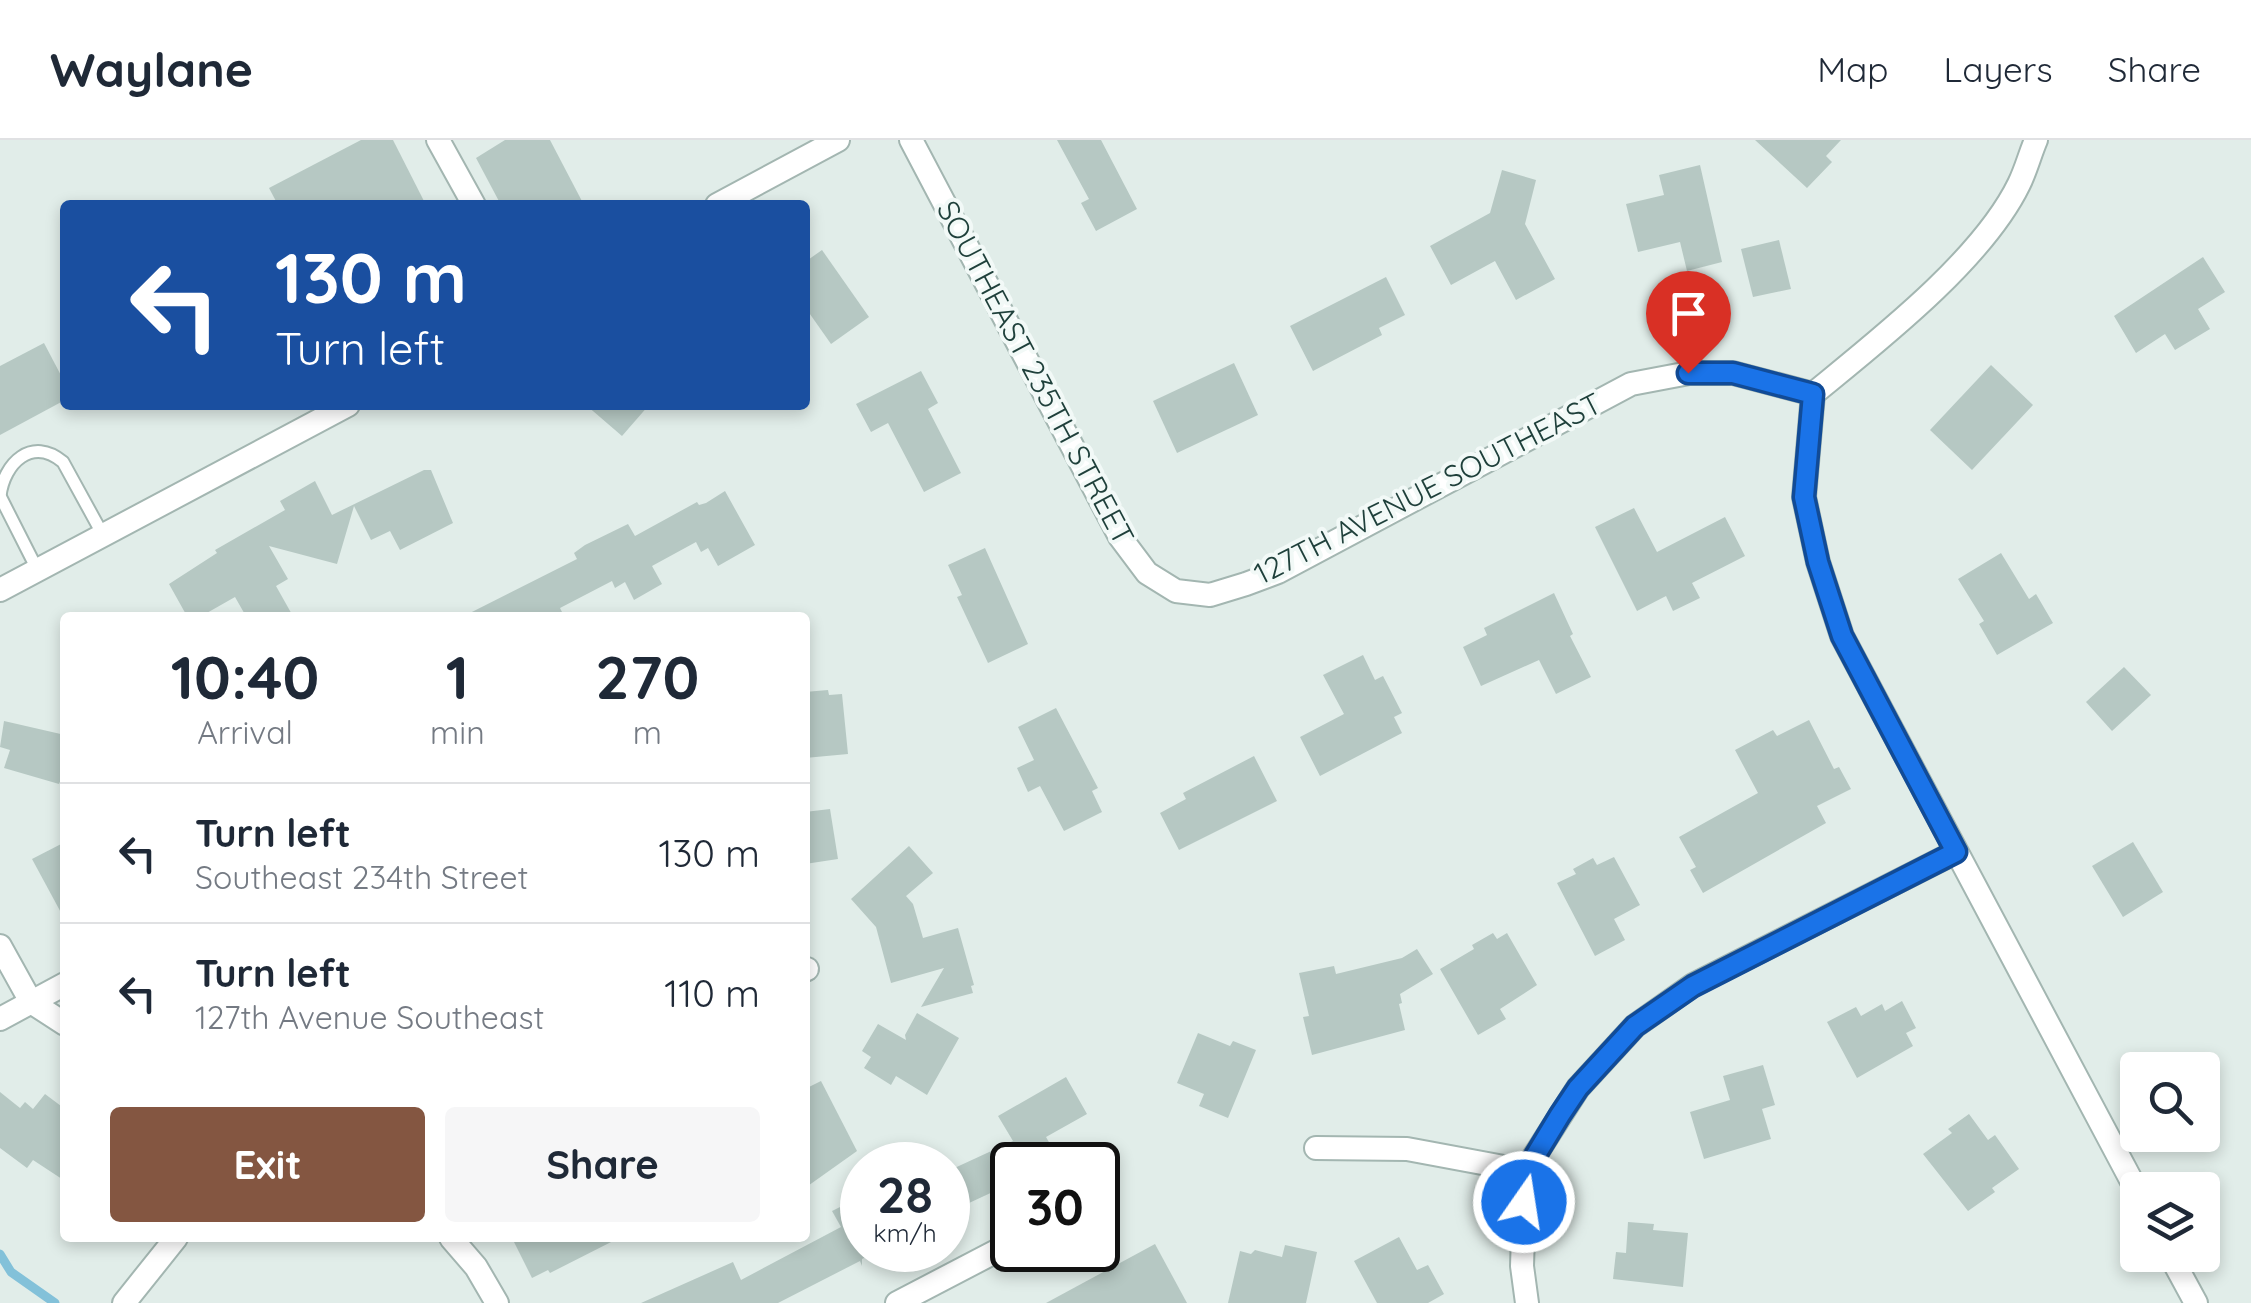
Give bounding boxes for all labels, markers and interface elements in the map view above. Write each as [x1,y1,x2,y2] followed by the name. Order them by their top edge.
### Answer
[50,39,253,99] text: Waylane
[1817,47,1889,91] text: Map
[1944,47,2053,91] text: Layers
[2108,47,2201,91] text: Share
[929,194,1143,551] street label: SOUTHEAST 235TH STREET
[275,233,467,321] text: 130 m
[110,240,240,370] icon: left
[1646,271,1731,374] pin
[1661,286,1716,341] icon: arrive
[275,320,445,376] text: Turn left
[1247,384,1608,592] street label: 127TH AVENUE SOUTHEAST
[171,639,319,714] text: 10:40
[446,639,469,714] text: 1
[595,639,699,714] text: 270
[197,712,293,752] text: Arrival
[430,712,485,752] text: min
[633,712,662,752] text: m
[195,809,351,857] text: Turn left
[110,826,165,881] icon: left
[658,829,760,877] text: 130 m
[195,857,528,897] text: Southeast 234th Street
[195,949,351,997] text: Turn left
[110,966,165,1021] icon: left
[664,969,760,1017] text: 110 m
[195,997,544,1037] text: 127th Avenue Southeast
[2120,1052,2220,1272] map controls
[2120,1052,2220,1152] button: search
[110,1107,425,1222] button: Exit
[445,1107,760,1222] button: Share
[990,1142,1120,1272] speed limit sign: 30
[1472,1150,1576,1254] position arrow
[877,1163,933,1226] text: 28
[2120,1172,2220,1272] button: layers
[873,1217,937,1248] text: km/h

